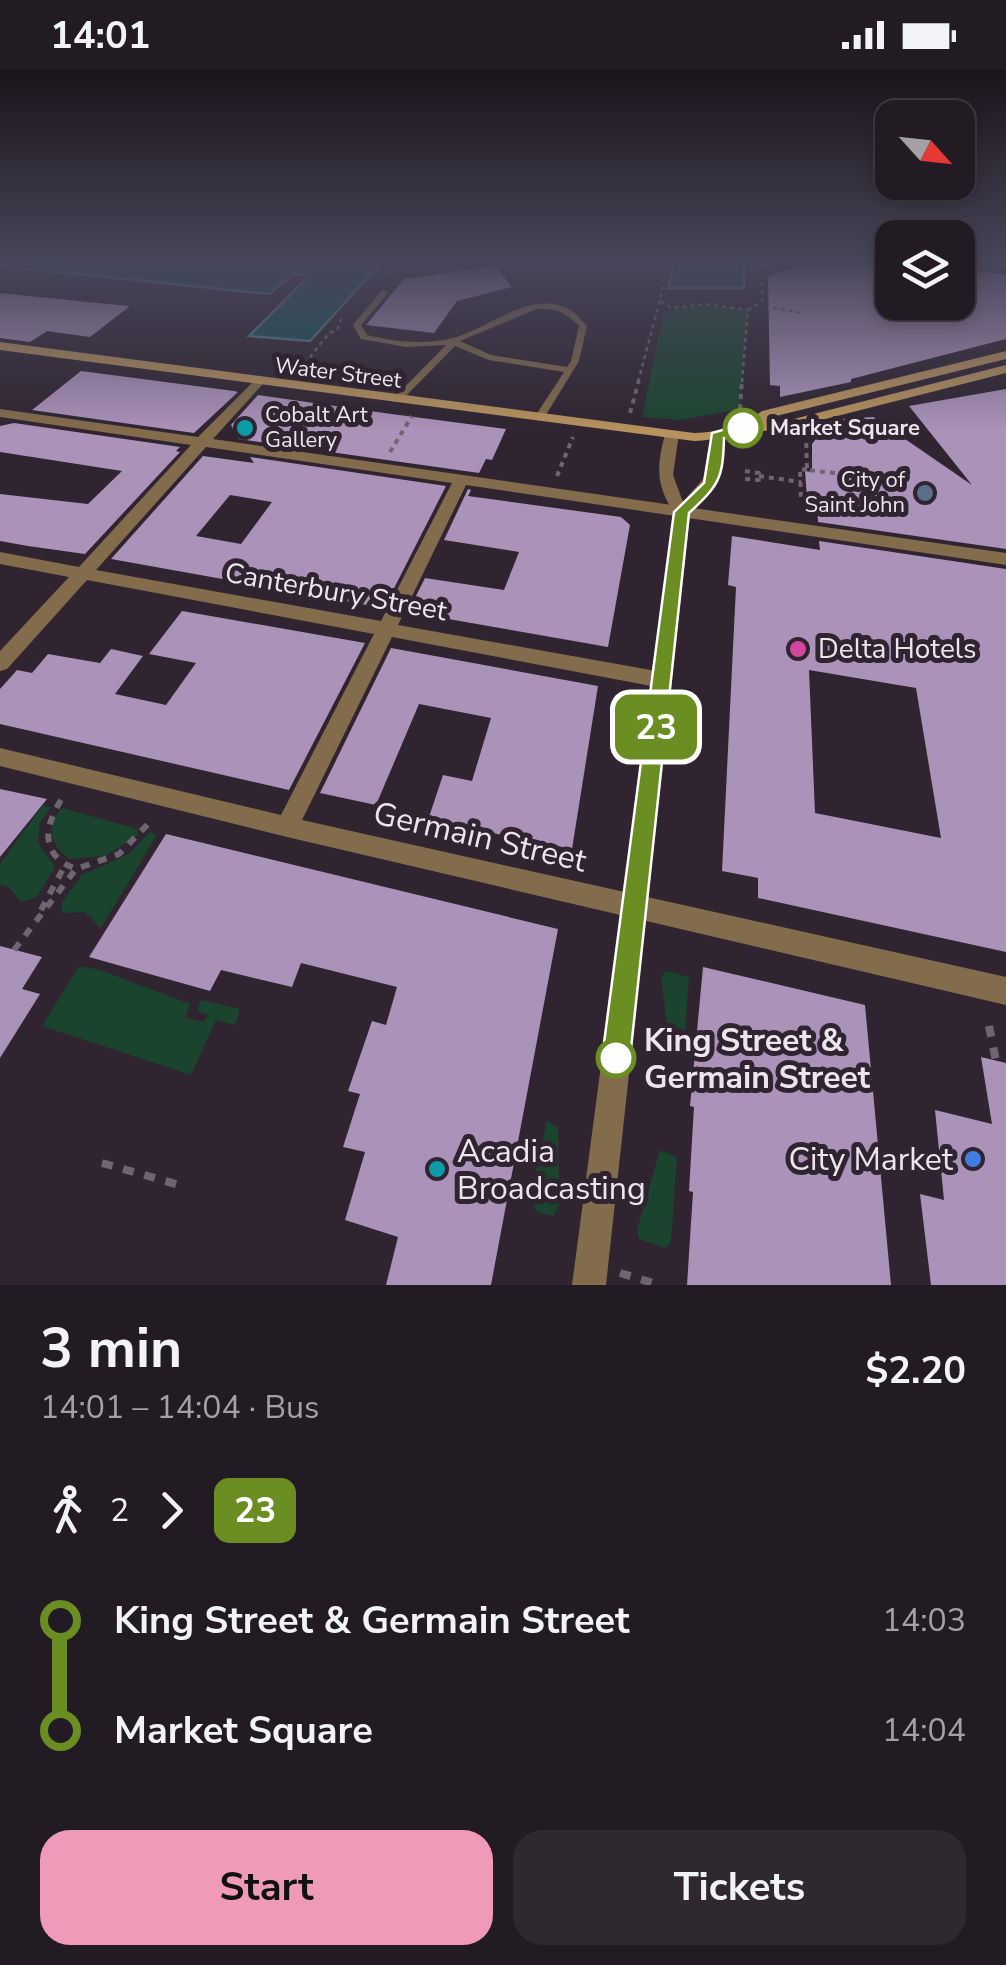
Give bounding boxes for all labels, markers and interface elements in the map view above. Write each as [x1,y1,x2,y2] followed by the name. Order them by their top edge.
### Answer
[50,10,151,61] text: 14:01
[875,100,975,200] north arrow
[875,100,975,320] map controls
[875,220,975,320] button: layers
[273,350,403,396] street label: Water Street
[265,400,368,455] place label: Cobalt Art Gallery
[724,409,762,447] marker: Market Square
[770,413,920,443] place label: Market Square
[234,417,256,439] marker: Cobalt Art Gallery
[805,465,906,520] place label: City of Saint John
[914,482,936,504] marker: City of Saint John
[222,554,450,630] street label: Canterbury Street
[818,630,976,668] place label: Delta Hotels
[787,638,809,660] marker: Delta Hotels
[611,694,701,760] line badge: 23
[635,704,677,751] text: 23
[369,792,591,883] street label: Germain Street
[644,1019,871,1099] place label: King Street & Germain Street
[597,1039,635,1077] marker: King Street & Germain Street
[457,1130,646,1210] place label: Acadia Broadcasting
[788,1138,954,1181] place label: City Market
[962,1148,984,1170] marker: City Market
[426,1158,448,1180] marker: Acadia Broadcasting
[40,1311,182,1386] text: 3 min
[865,1345,966,1396] text: $2.20
[40,1386,319,1429] text: 14:01 – 14:04 · Bus
[40,1483,95,1538] icon: walk
[144,1483,199,1538] icon: forward
[234,1487,276,1534] text: 23
[110,1489,129,1532] text: 2
[114,1595,630,1646] text: King Street & Germain Street
[882,1599,966,1642] text: 14:03
[114,1705,373,1756] text: Market Square
[882,1709,966,1752] text: 14:04
[40,1830,493,1945] button: Start
[513,1830,966,1945] button: Tickets

